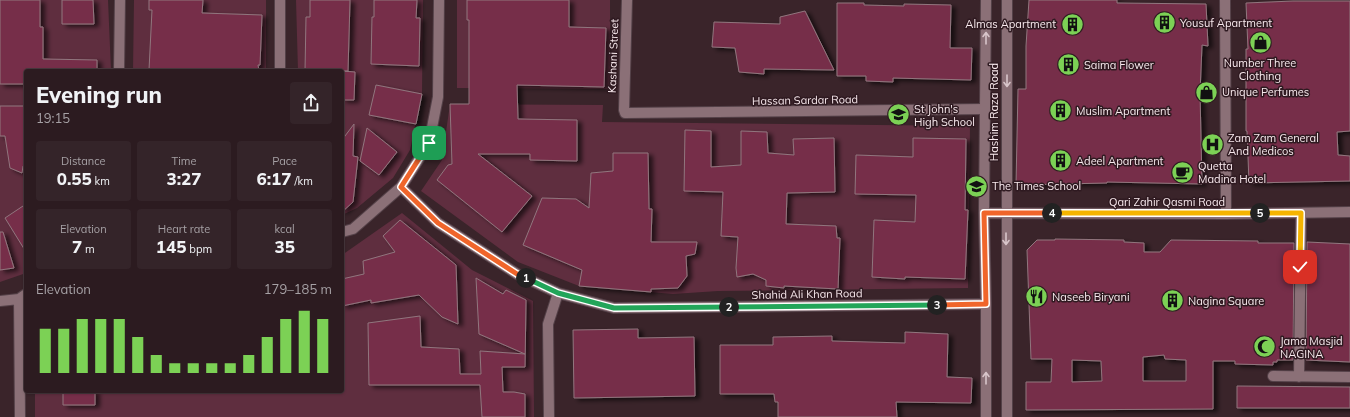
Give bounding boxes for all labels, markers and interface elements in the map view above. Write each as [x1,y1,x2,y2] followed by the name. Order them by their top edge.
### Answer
[1152,10,1178,36] building icon: Yousuf Apartment
[1059,11,1085,37] building icon: Almas Apartment
[1179,16,1272,30] place label: Yousuf Apartment
[965,17,1056,31] place label: Almas Apartment
[605,18,621,93] street label: Kashani Street
[1247,30,1273,56] shop icon: Number Three Clothing
[982,32,990,45] one-way arrow
[1056,52,1082,78] building icon: Saima Flower
[1224,56,1296,83] place label: Number Three Clothing
[1084,58,1154,72] place label: Saima Flower
[987,63,1001,161] street label: Hashim Raza Road
[1003,74,1011,87] one-way arrow
[1194,79,1220,105] shop icon: Unique Perfumes
[36,81,162,109] text: Evening run
[290,82,332,124] button: share
[1222,85,1309,99] place label: Unique Perfumes
[752,92,858,108] street label: Hassan Sardar Road
[1047,98,1073,124] building icon: Muslim Apartment
[885,102,911,128] school or university icon: St John's High School
[914,102,975,129] place label: St John's High School
[1076,104,1171,118] place label: Muslim Apartment
[36,110,70,126] text: 19:15
[412,126,446,160] pin
[1199,131,1225,157] hospital icon: Zam Zam General And Medicos
[1228,131,1319,158] place label: Zam Zam General And Medicos
[418,132,440,154] icon: arrive
[1048,148,1074,174] building icon: Adeel Apartment
[61,154,106,168] text: Distance
[172,154,196,168] text: Time
[272,154,297,168] text: Pace
[1076,154,1164,168] place label: Adeel Apartment
[1169,159,1195,185] cafe icon: Quetta Madina Hotel
[1198,159,1266,186] place label: Quetta Madina Hotel
[57,168,92,189] text: 0.55
[166,168,202,189] text: 3:27
[256,168,292,189] text: 6:17
[963,173,989,199] school or university icon: The Times School
[92,174,110,188] text: km
[292,174,313,188] text: /km
[992,179,1081,193] place label: The Times School
[1109,195,1225,209] street label: Qari Zahir Qasmi Road
[1042,203,1062,223] pin: 4
[1250,203,1270,223] pin: 5
[1049,206,1055,220] text: 4
[1257,206,1263,220] text: 5
[60,222,107,236] text: Elevation
[158,222,210,236] text: Heart rate
[275,222,295,236] text: kcal
[1002,232,1010,245] one-way arrow
[72,236,82,257] text: 7
[156,236,186,257] text: 145
[274,236,295,257] text: 35
[82,242,95,256] text: m
[186,242,212,256] text: bpm
[1283,250,1317,284] pin
[1289,256,1311,278] icon: check
[516,268,536,288] pin: 1
[523,271,529,285] text: 1
[36,281,91,297] text: Elevation
[264,281,332,297] text: 179–185 m
[1023,284,1049,310] restaurant icon: Naseeb Biryani
[751,286,863,302] street label: Shahid Ali Khan Road
[1160,288,1186,314] building icon: Nagina Square
[1052,290,1130,304] place label: Naseeb Biryani
[1188,294,1264,308] place label: Nagina Square
[927,295,947,315] pin: 3
[719,297,739,317] pin: 2
[934,298,940,312] text: 3
[726,300,732,314] text: 2
[1251,334,1277,360] mosque icon: Jama Masjid NAGINA
[1280,334,1343,361] place label: Jama Masjid NAGINA
[982,372,990,385] one-way arrow

